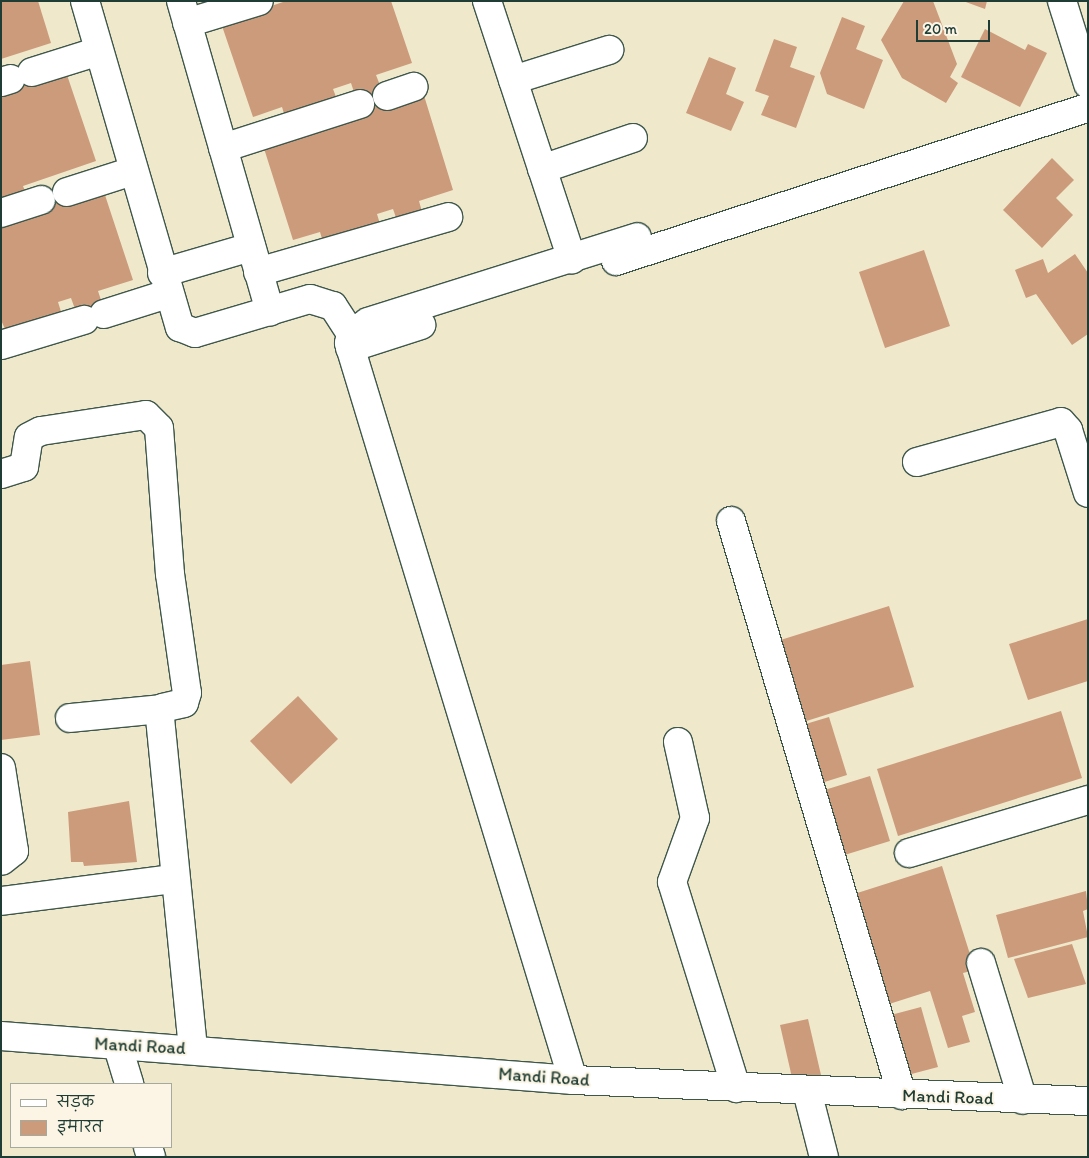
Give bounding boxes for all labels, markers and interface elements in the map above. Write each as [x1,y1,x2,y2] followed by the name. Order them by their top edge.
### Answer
[919,10,993,42] scale bar
[924,20,957,38] text: 20 m
[94,1033,186,1059] street label: Mandi Road
[498,1063,590,1091] street label: Mandi Road
[10,1083,172,1148] legend
[902,1085,994,1109] street label: Mandi Road
[57,1093,94,1111] text: सड़क
[57,1118,103,1136] text: इमारत

